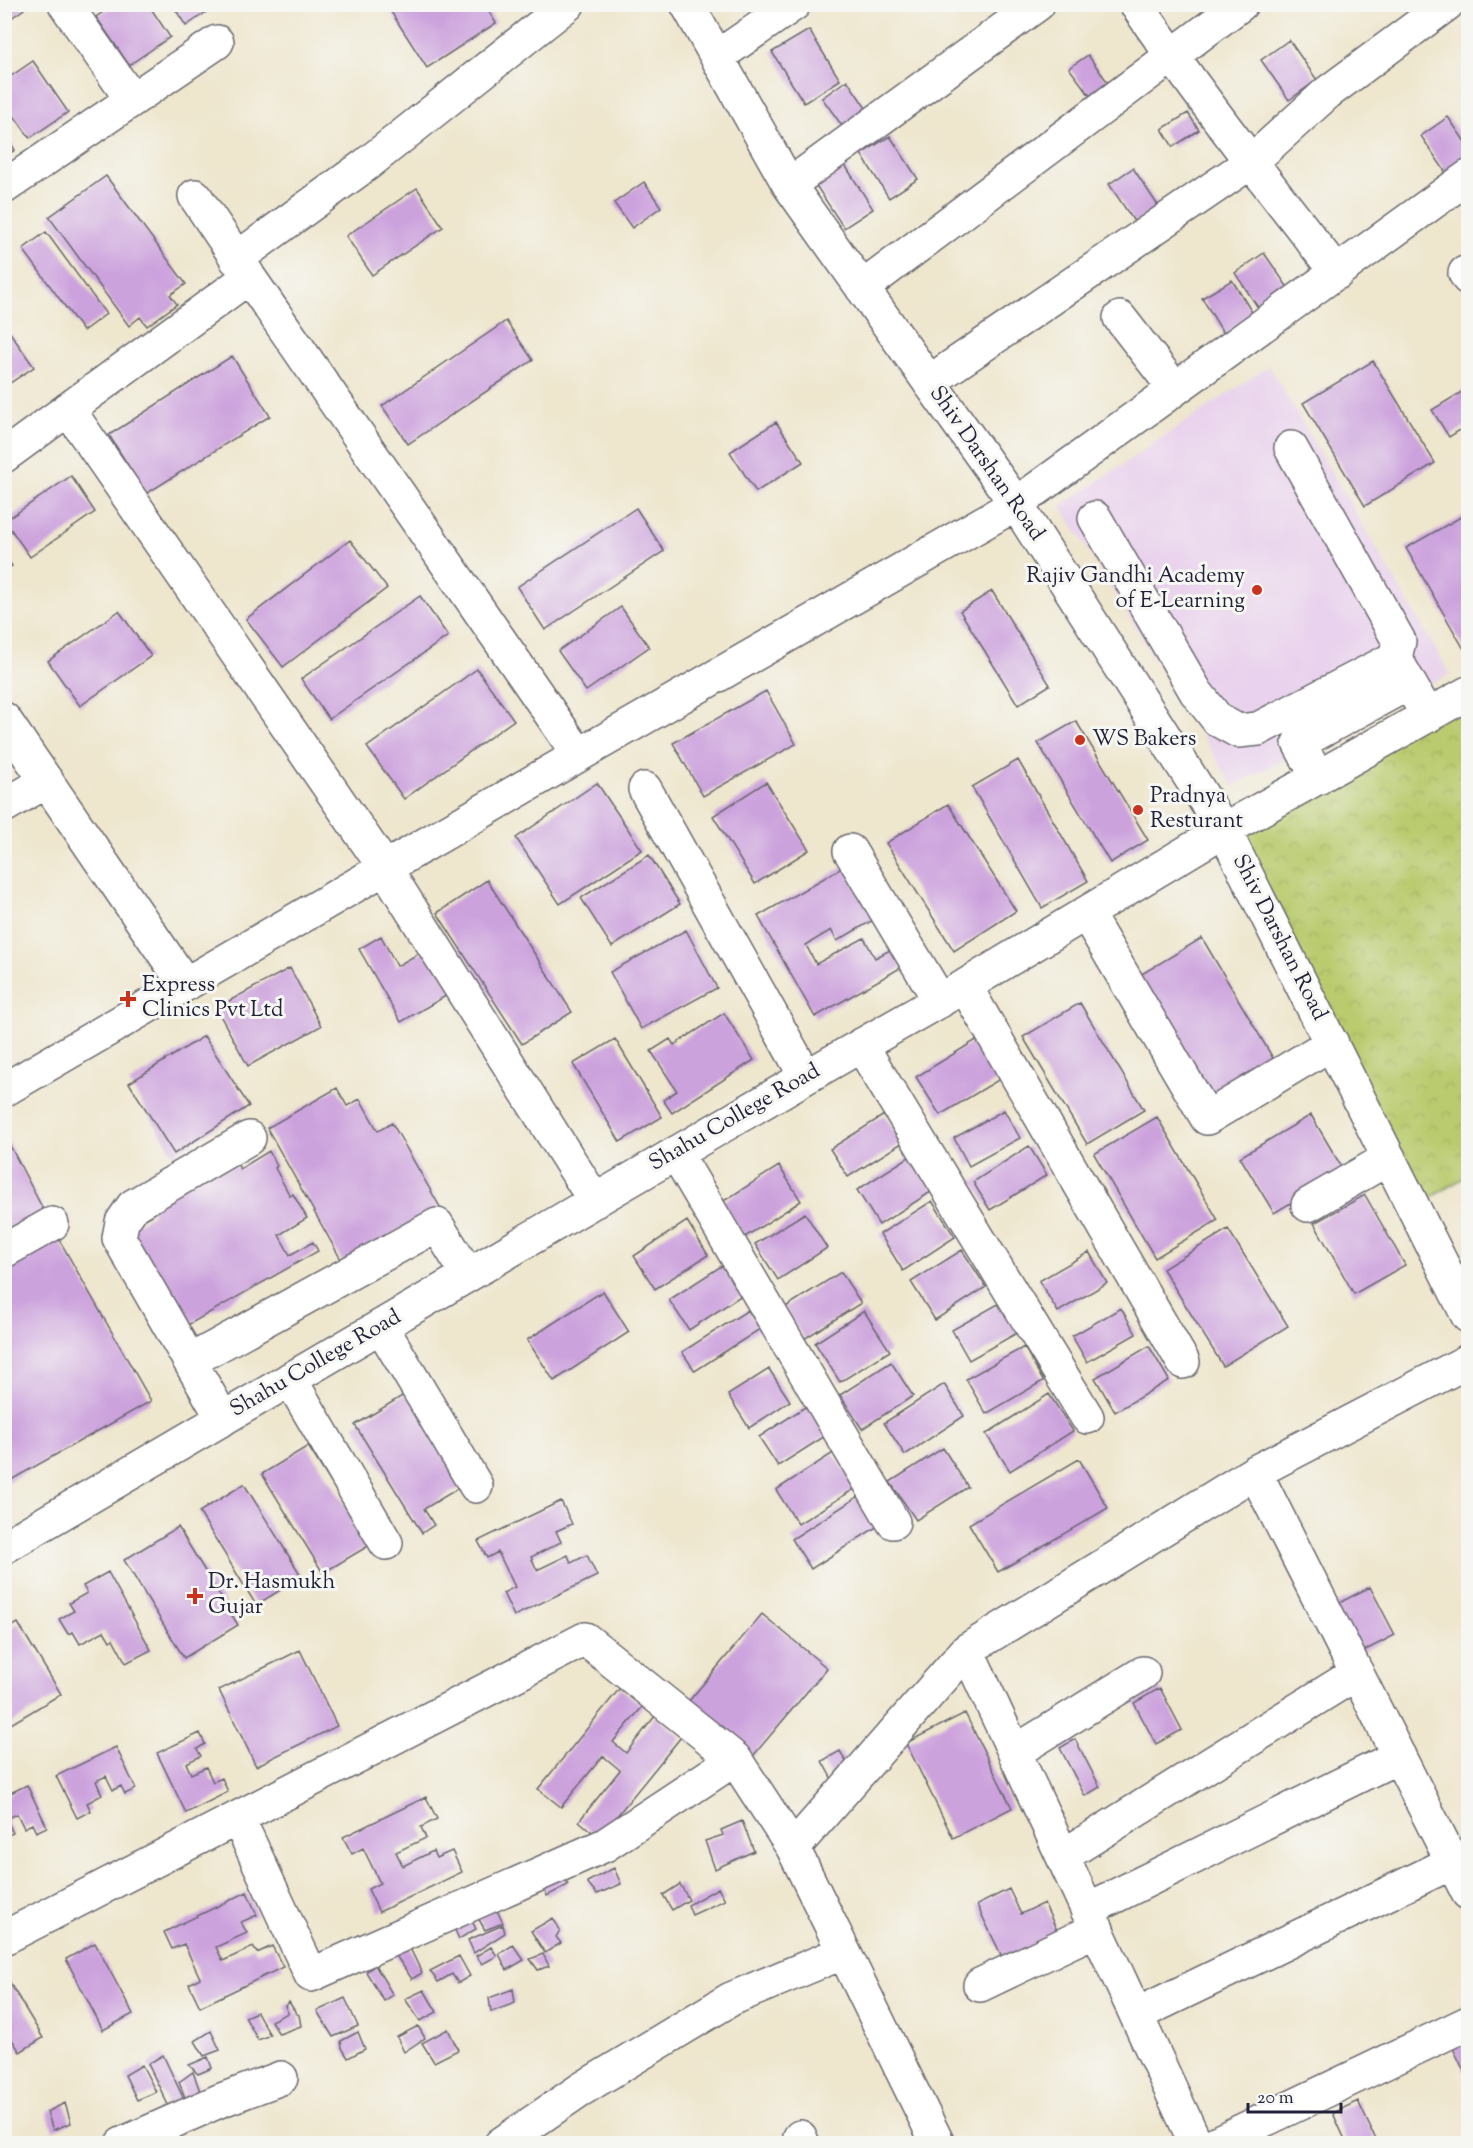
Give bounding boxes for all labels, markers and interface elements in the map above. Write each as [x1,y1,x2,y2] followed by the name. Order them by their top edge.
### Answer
[920,380,1052,548] street label: Shiv Darshan Road
[1026,561,1245,618] place label: Rajiv Gandhi Academy of E-Learning
[1250,583,1264,597] marker: Rajiv Gandhi Academy of E-Learning
[1092,724,1196,756] place label: WS Bakers
[1073,733,1087,747] marker: WS Bakers
[1150,781,1243,838] place label: Pradnya Resturant
[1131,803,1145,817] marker: Pradnya Resturant
[1223,849,1335,1027] street label: Shiv Darshan Road
[142,970,283,1027] place label: Express Clinics Pvt Ltd
[119,990,137,1008] marker: Express Clinics Pvt Ltd
[644,1056,826,1180] street label: Shahu College Road
[225,1302,407,1426] street label: Shahu College Road
[208,1567,336,1624] place label: Dr. Hasmukh Gujar
[186,1587,204,1605] marker: Dr. Hasmukh Gujar
[1248,2076,1341,2114] scale bar
[1257,2086,1294,2112] text: 20 m

